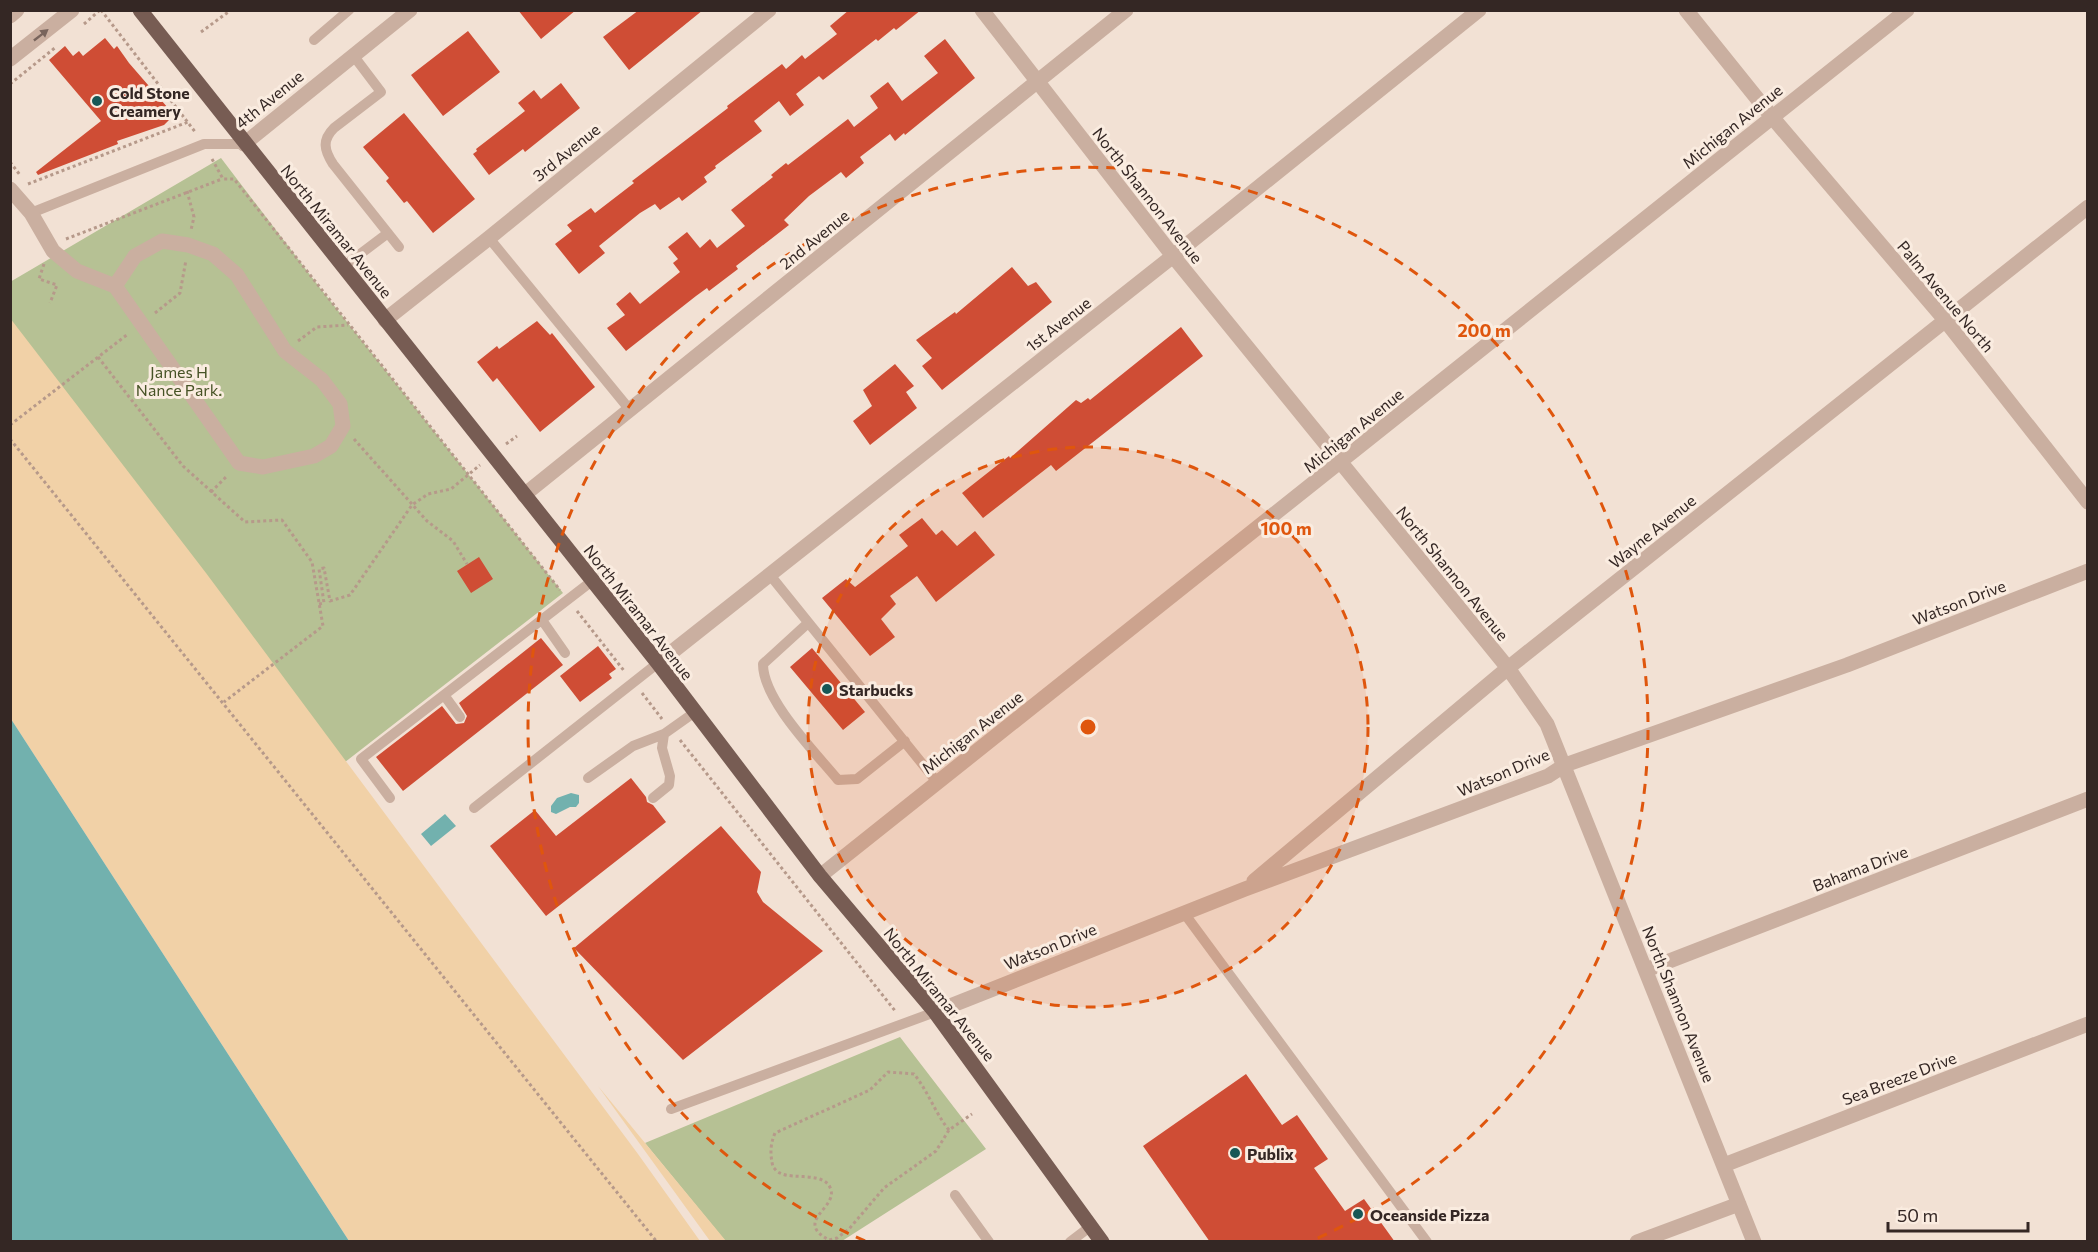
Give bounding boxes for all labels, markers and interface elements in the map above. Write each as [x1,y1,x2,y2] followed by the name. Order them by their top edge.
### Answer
[34,29,49,41] one-way arrow
[231,66,307,132] street label: 4th Avenue
[1678,80,1786,172] street label: Michigan Avenue
[109,83,190,120] place label: Cold Stone Creamery
[90,94,104,108] marker: Cold Stone Creamery
[529,119,603,185] street label: 3rd Avenue
[1089,123,1207,267] street label: North Shannon Avenue
[277,161,397,301] street label: North Miramar Avenue
[776,205,852,273] street label: 2nd Avenue
[1894,236,1998,356] street label: Palm Avenue North
[1022,293,1094,355] street label: 1st Avenue
[1457,319,1511,341] text: 200 m
[136,362,222,399] park label: James H Nance Park.
[1299,384,1407,476] street label: Michigan Avenue
[1605,490,1699,572] street label: Wayne Avenue
[1393,502,1513,644] street label: North Shannon Avenue
[1260,517,1312,539] text: 100 m
[580,541,698,683] street label: North Miramar Avenue
[1910,576,2008,628] street label: Watson Drive
[839,680,913,699] place label: Starbucks
[820,682,834,696] marker: Starbucks
[918,687,1026,777] street label: Michigan Avenue
[1078,717,1098,737] centre of rings
[1454,744,1552,800] street label: Watson Drive
[1810,841,1910,895] street label: Bahama Drive
[1001,919,1099,973] street label: Watson Drive
[1639,923,1719,1085] street label: North Shannon Avenue
[880,924,1000,1064] street label: North Miramar Avenue
[1839,1048,1959,1108] street label: Sea Breeze Drive
[1247,1144,1294,1163] place label: Publix
[1228,1146,1242,1160] marker: Publix
[1888,1195,2028,1233] scale bar
[1897,1204,1938,1226] text: 50 m
[1370,1205,1489,1224] place label: Oceanside Pizza
[1351,1207,1365,1221] marker: Oceanside Pizza

